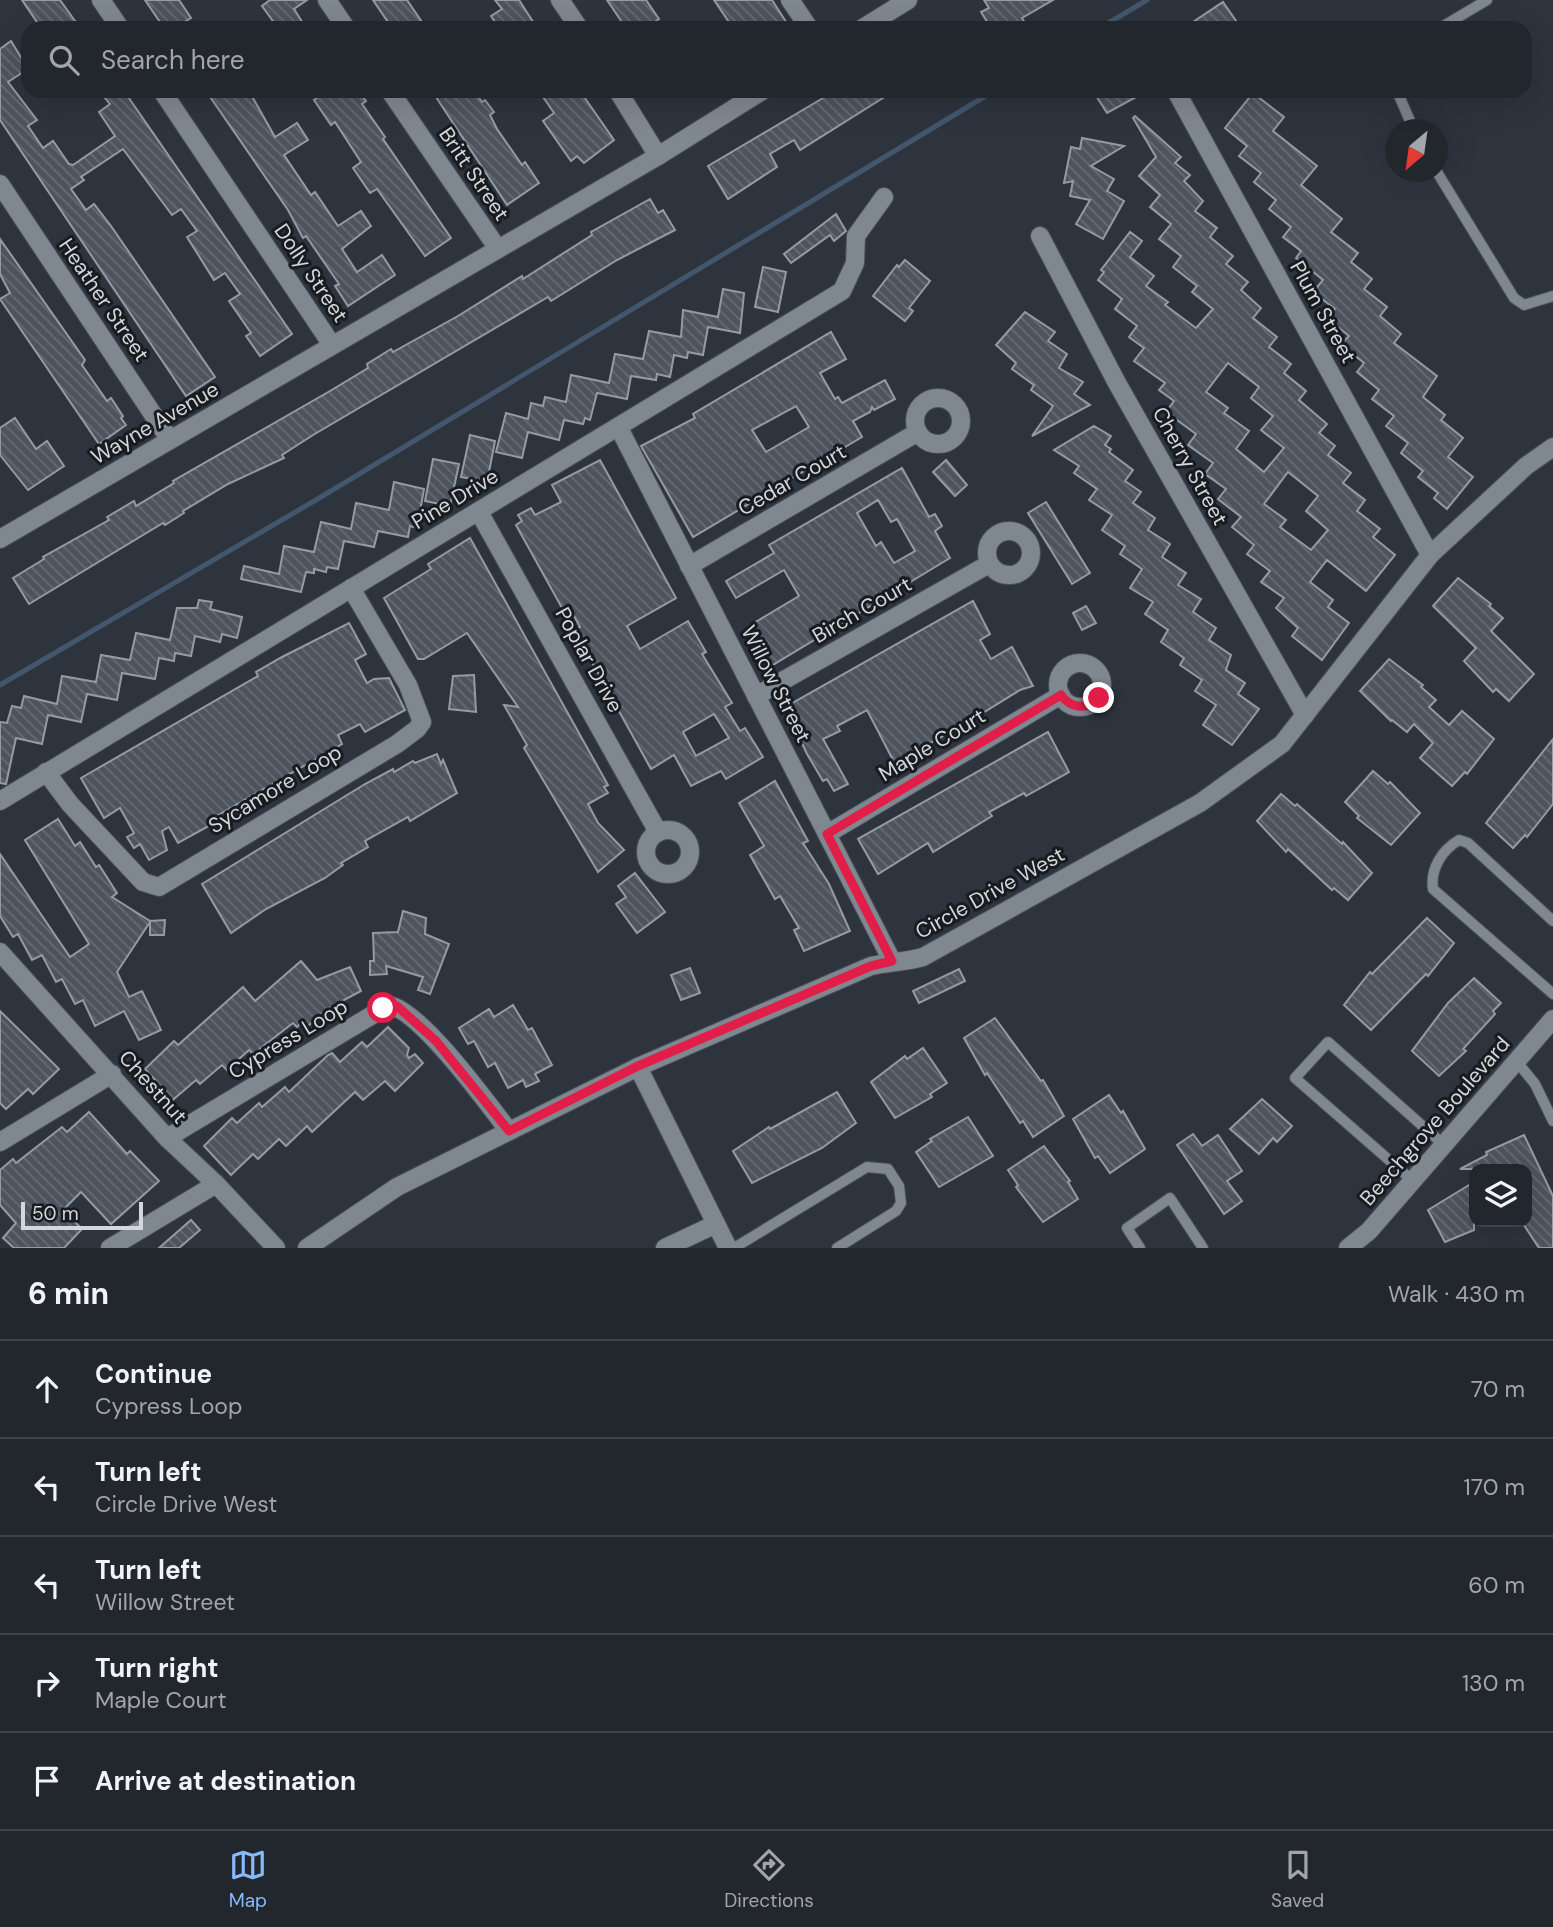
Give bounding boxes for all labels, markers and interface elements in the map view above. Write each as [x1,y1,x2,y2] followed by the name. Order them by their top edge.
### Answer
[21,21,1532,98] search box
[45,41,83,79] icon: search
[101,43,244,77] text: Search here
[1385,119,1448,182] north arrow
[432,122,516,226] street label: Britt Street
[268,218,354,328] street label: Dolly Street
[53,233,155,367] street label: Heather Street
[1283,256,1363,368] street label: Plum Street
[86,375,224,471] street label: Wayne Avenue
[1146,402,1234,530] street label: Cherry Street
[733,438,851,522] street label: Cedar Court
[406,462,504,536] street label: Pine Drive
[807,570,917,650] street label: Birch Court
[549,602,629,718] street label: Poplar Drive
[734,621,818,747] street label: Willow Street
[1083,682,1114,713] route end
[873,702,991,788] street label: Maple Court
[203,738,347,840] street label: Sycamore Loop
[910,840,1070,946] street label: Circle Drive West
[223,992,353,1086] street label: Cypress Loop
[367,992,398,1023] route start
[1354,1030,1516,1212] street label: Beechgrove Boulevard
[113,1044,193,1130] street label: Chestnut
[1469,1164,1532,1227] map controls
[1469,1164,1532,1227] button: layers
[21,1199,144,1231] scale bar
[32,1201,79,1226] text: 50 m
[28,1274,109,1313] text: 6 min
[1388,1279,1525,1309] text: Walk · 430 m
[95,1357,212,1391] text: Continue
[28,1370,66,1408] icon: ahead
[1471,1374,1525,1404] text: 70 m
[95,1391,242,1421] text: Cypress Loop
[95,1455,202,1489] text: Turn left
[28,1468,66,1506] icon: left
[1464,1472,1525,1502] text: 170 m
[95,1489,277,1519] text: Circle Drive West
[95,1553,202,1587] text: Turn left
[28,1566,66,1604] icon: left
[1468,1570,1525,1600] text: 60 m
[95,1587,235,1617] text: Willow Street
[95,1651,219,1685] text: Turn right
[28,1664,66,1702] icon: right
[1462,1668,1525,1698] text: 130 m
[95,1685,226,1715] text: Maple Court
[28,1762,66,1800] icon: arrive
[95,1764,356,1798] text: Arrive at destination
[229,1846,267,1913] tab: Map
[724,1846,814,1913] tab: Directions
[1271,1846,1324,1913] tab: Saved

